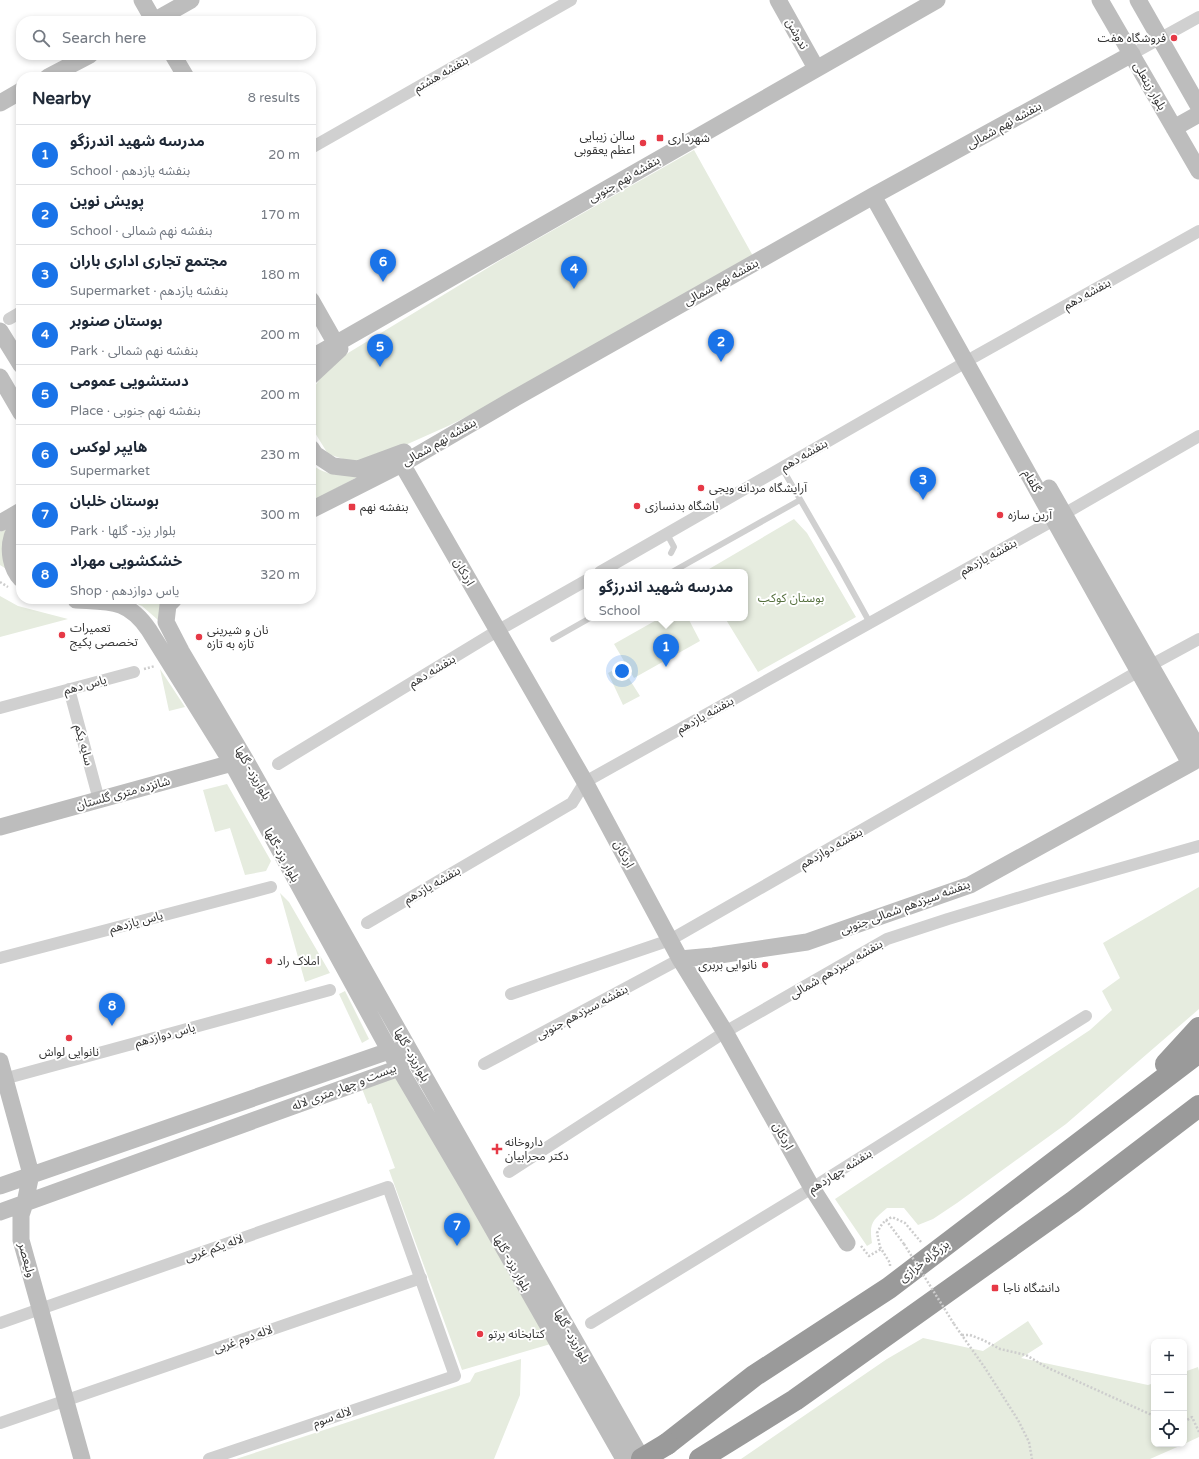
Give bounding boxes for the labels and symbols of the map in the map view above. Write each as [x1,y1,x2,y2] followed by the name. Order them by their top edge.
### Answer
[783,16,811,52] street label: ندوشن
[1098,31,1166,45] place label: فروشگاه هفت
[1169,33,1179,43] marker: فروشگاه هفت
[411,53,472,97] street label: بنفشه هشتم
[1131,59,1169,113] street label: بلوار زینعلی
[964,99,1045,153] street label: بنفشه نهم شمالی
[574,129,635,159] place label: سالن زیبایی اعظم یعقوبی
[668,131,710,145] place label: شهرداری
[655,133,665,143] marker: شهرداری
[638,138,648,148] marker: سالن زیبایی اعظم یعقوبی
[586,153,663,207] street label: بنفشه نهم جنوبی
[370,249,396,282] pin: 6
[561,256,587,289] pin: 4
[681,256,762,310] street label: بنفشه نهم شمالی
[1061,275,1114,314] street label: بنفشه دهم
[708,329,734,362] pin: 2
[367,334,393,367] pin: 5
[399,415,480,471] street label: بنفشه نهم شمالی
[778,436,831,476] street label: بنفشه دهم
[910,467,936,500] pin: 3
[1018,467,1044,497] street label: گلفام
[709,481,808,495] place label: آرایشگاه مردانه ویجی
[696,483,706,493] marker: آرایشگاه مردانه ویجی
[645,499,719,513] place label: باشگاه بدنسازی
[360,500,409,516] place label: بنفشه نهم
[632,501,642,511] marker: باشگاه بدنسازی
[347,502,357,512] marker: بنفشه نهم
[1008,508,1053,522] place label: آرین سازه
[995,510,1005,520] marker: آرین سازه
[957,536,1020,580] street label: بنفشه یازدهم
[451,556,477,588] street label: اردکان
[758,591,824,605] park label: بوستان کوکب
[70,621,138,651] place label: تعمیرات تخصصی پکیج
[207,623,268,651] place label: نان و شیرینی تازه به تازه
[57,630,67,640] marker: تعمیرات تخصصی پکیج
[194,632,204,642] marker: نان و شیرینی تازه به تازه
[653,634,679,667] pin: 1
[406,652,459,692] street label: بنفشه دهم
[612,661,632,681] your location
[62,673,109,699] street label: یاس دهم
[674,694,737,738] street label: بنفشه یازدهم
[70,723,96,768] street label: سایه یکم
[232,744,274,802] street label: بلواریزد- گلها
[74,774,172,812] street label: شانزده متری گلستان
[797,824,866,873] street label: بنفشه دوازدهم
[261,826,303,884] street label: بلوار یزد-گلها
[611,838,637,870] street label: اردکان
[401,863,464,909] street label: بنفشه یازدهم
[838,877,972,939] street label: بنفشه سیزدهم شمالی جنوبی
[108,908,165,938] street label: یاس یازدهم
[787,937,886,1003] street label: بنفشه سیزدهم شمالی
[277,954,320,968] place label: املاک راد
[264,956,274,966] marker: املاک راد
[698,958,757,972] place label: نانوایی بربری
[760,960,770,970] marker: نانوایی بربری
[534,982,631,1044] street label: بنفشه سیزدهم جنوبی
[99,993,125,1026] pin: 8
[133,1020,197,1052] street label: یاس دوازدهم
[391,1026,433,1084] street label: بلواریزد- گلها
[64,1033,74,1043] marker: نانوایی لواش
[39,1045,99,1059] place label: نانوایی لواش
[290,1061,398,1114] street label: بیست و چهار متری لاله
[770,1120,796,1152] street label: اردکان
[505,1135,569,1163] place label: داروخانه دکتر محرابیان
[492,1144,502,1154] marker: داروخانه دکتر محرابیان
[806,1146,876,1198] street label: بنفشه چهاردهم
[444,1213,470,1246] pin: 7
[183,1231,246,1266] street label: لاله یکم غربی
[490,1232,534,1294] street label: بلوار یزد- گلها
[896,1237,952,1285] street label: بزرگراه خرازی
[15,1240,38,1279] street label: ولیعصر
[1003,1281,1060,1295] place label: دانشگاه ناجا
[990,1283,1000,1293] marker: دانشگاه ناجا
[551,1307,593,1365] street label: بلواریزد- گلها
[212,1322,275,1358] street label: لاله دوم غربی
[488,1327,546,1342] place label: كتابخانه پرتو
[475,1329,485,1339] marker: كتابخانه پرتو
[311,1404,354,1432] street label: لاله سوم

